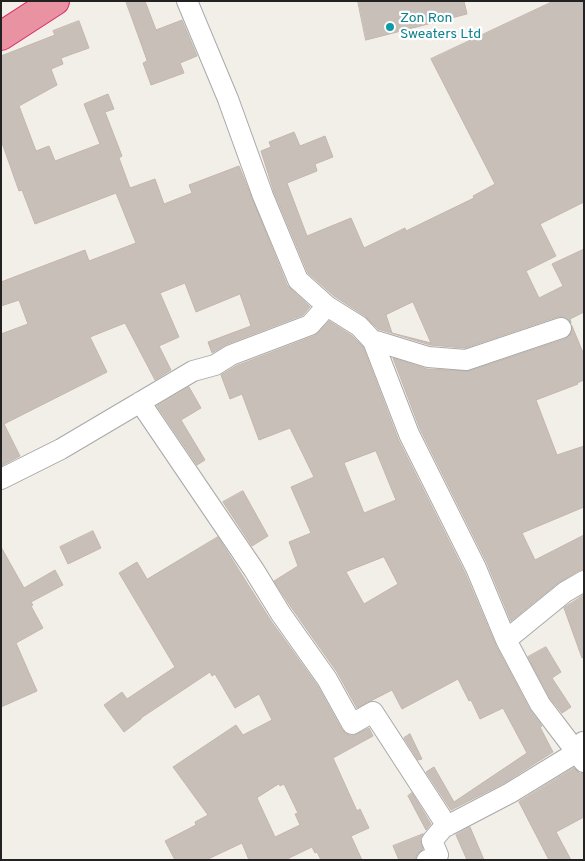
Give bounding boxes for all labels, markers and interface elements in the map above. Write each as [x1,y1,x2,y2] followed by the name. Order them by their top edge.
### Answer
[400,11,481,44] place label: Zon Ron Sweaters Ltd
[384,21,396,33] marker: Zon Ron Sweaters Ltd

